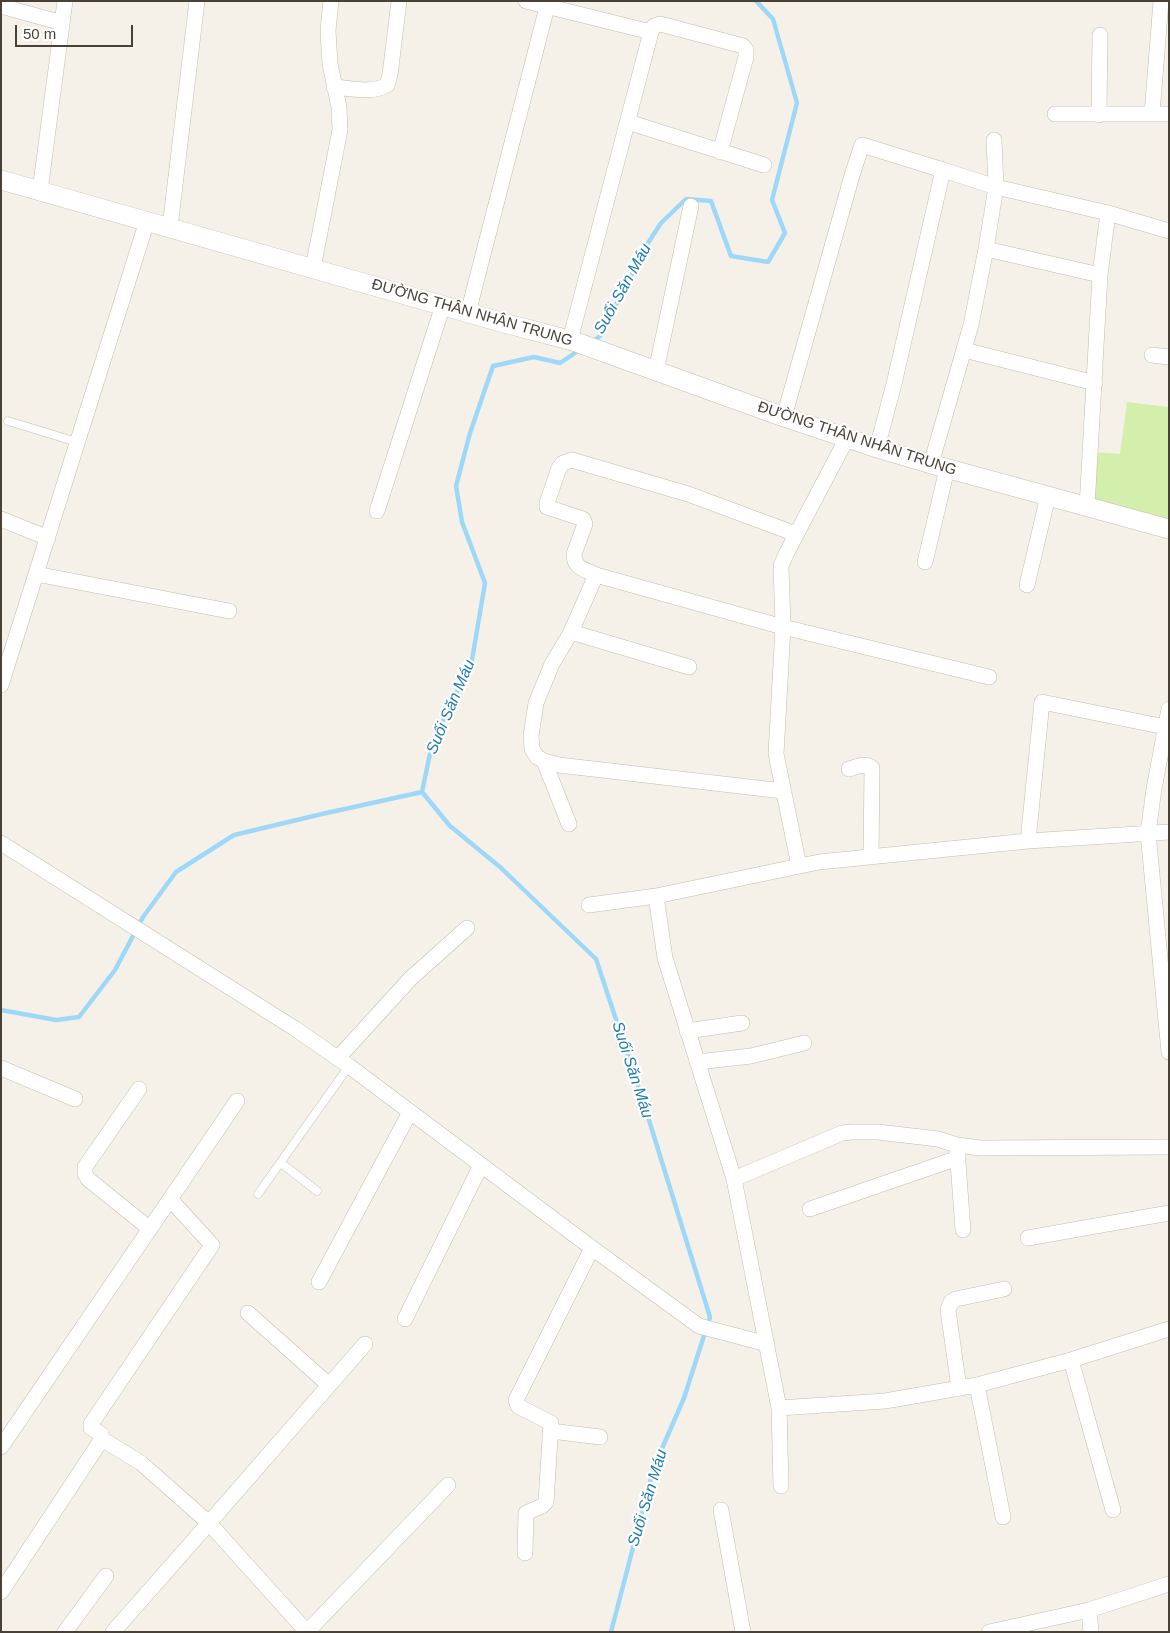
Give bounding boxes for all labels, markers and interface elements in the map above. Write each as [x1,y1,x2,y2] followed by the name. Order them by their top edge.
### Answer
[18,15,135,47] scale bar
[23,25,56,42] text: 50 m
[590,240,656,338] water label: Suối Săn Máu
[369,276,575,350] street label: ĐƯỜNG THÂN NHÂN TRUNG
[755,398,959,480] street label: ĐƯỜNG THÂN NHÂN TRUNG
[423,657,479,757] water label: Suối Săn Máu
[607,1019,657,1121] water label: Suối Săn Máu
[624,1447,672,1549] water label: Suối Săn Máu

